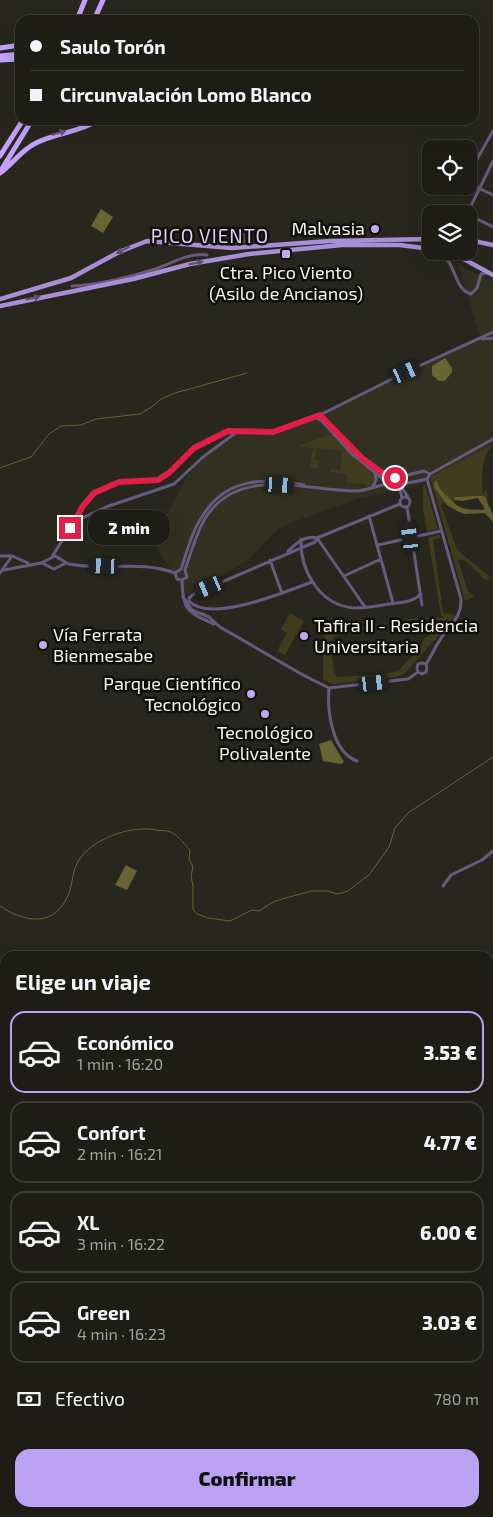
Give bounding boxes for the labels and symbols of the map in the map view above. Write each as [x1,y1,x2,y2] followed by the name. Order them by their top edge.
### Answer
[51,129,66,137] one-way arrow
[292,217,365,239] place label: Malvasia
[369,223,381,235] marker: Malvasia
[151,224,269,247] district label: PICO VIENTO
[115,246,130,254] one-way arrow
[280,248,292,260] marker: Ctra. Pico Viento (Asilo de Ancianos)
[188,259,203,267] one-way arrow
[209,261,363,304] place label: Ctra. Pico Viento (Asilo de Ancianos)
[25,294,40,302] one-way arrow
[389,359,422,385] car
[384,467,406,489] route start
[264,477,295,493] car
[88,510,170,546] callout: 2 min
[59,517,81,539] route end
[400,521,419,553] car
[88,558,119,574] car
[192,574,225,600] car
[314,614,478,657] place label: Tafira II - Residencia Universitaria
[53,623,153,666] place label: Vía Ferrata Bienmesabe
[298,630,310,642] marker: Tafira II - Residencia Universitaria
[37,639,49,651] marker: Vía Ferrata Bienmesabe
[103,672,241,715] place label: Parque Científico Tecnológico
[358,674,389,692] car
[245,688,257,700] marker: Parque Científico Tecnológico
[259,708,271,720] marker: Tecnológico Polivalente
[217,721,313,764] place label: Tecnológico Polivalente

